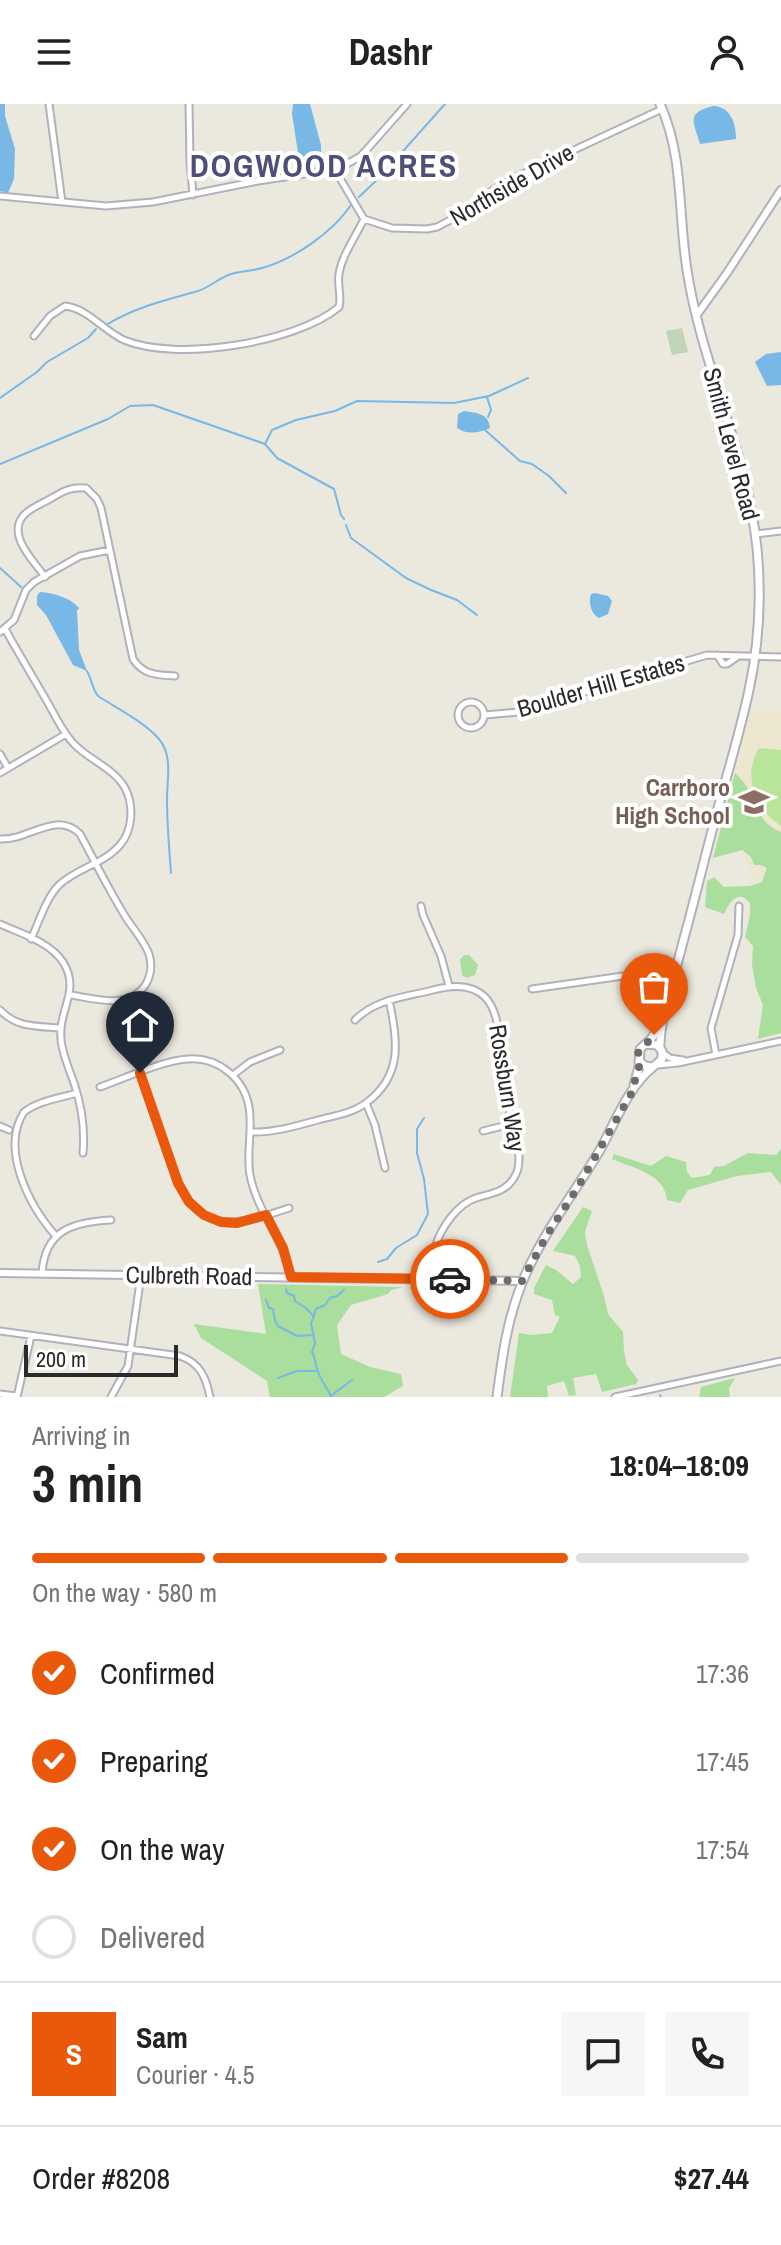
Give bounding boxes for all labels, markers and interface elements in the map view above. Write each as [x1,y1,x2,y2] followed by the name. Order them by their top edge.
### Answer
[349,28,432,76] text: Dashr
[32,30,76,74] icon: menu
[705,30,749,74] icon: person
[444,136,579,232] street label: Northside Drive
[190,144,458,187] district label: DOGWOOD ACRES
[696,364,768,523] street label: Smith Level Road
[513,646,688,724] street label: Boulder Hill Estates
[615,771,730,831] place label: Carrboro High School
[737,785,771,819] school or university icon: Carrboro High School
[620,953,688,1035] pin
[632,965,676,1009] icon: bag
[106,991,174,1073] pin
[118,1003,162,1047] icon: home
[482,1022,534,1154] street label: Rossburn Way
[410,1239,490,1319] courier
[428,1257,472,1301] icon: car
[125,1258,253,1292] street label: Culbreth Road
[24,1341,178,1377] scale bar
[36,1344,86,1374] text: 200 m
[32,1418,130,1453] text: Arriving in
[610,1445,749,1485] text: 18:04–18:09
[32,1448,143,1518] text: 3 min
[32,1575,217,1610] text: On the way · 580 m
[32,1651,76,1695] icon: check
[100,1653,215,1693] text: Confirmed
[696,1656,749,1691] text: 17:36
[32,1739,76,1783] icon: check
[100,1741,208,1781] text: Preparing
[696,1744,749,1779] text: 17:45
[32,1827,76,1871] icon: check
[100,1829,224,1869] text: On the way
[696,1832,749,1867] text: 17:54
[100,1917,205,1957] text: Delivered
[561,2012,645,2096] button: chat
[665,2012,749,2096] button: phone
[136,2017,188,2057] text: Sam
[66,2034,82,2074] text: S
[136,2057,255,2092] text: Courier · 4.5
[32,2158,170,2198] text: Order #8208
[674,2158,749,2198] text: $27.44

